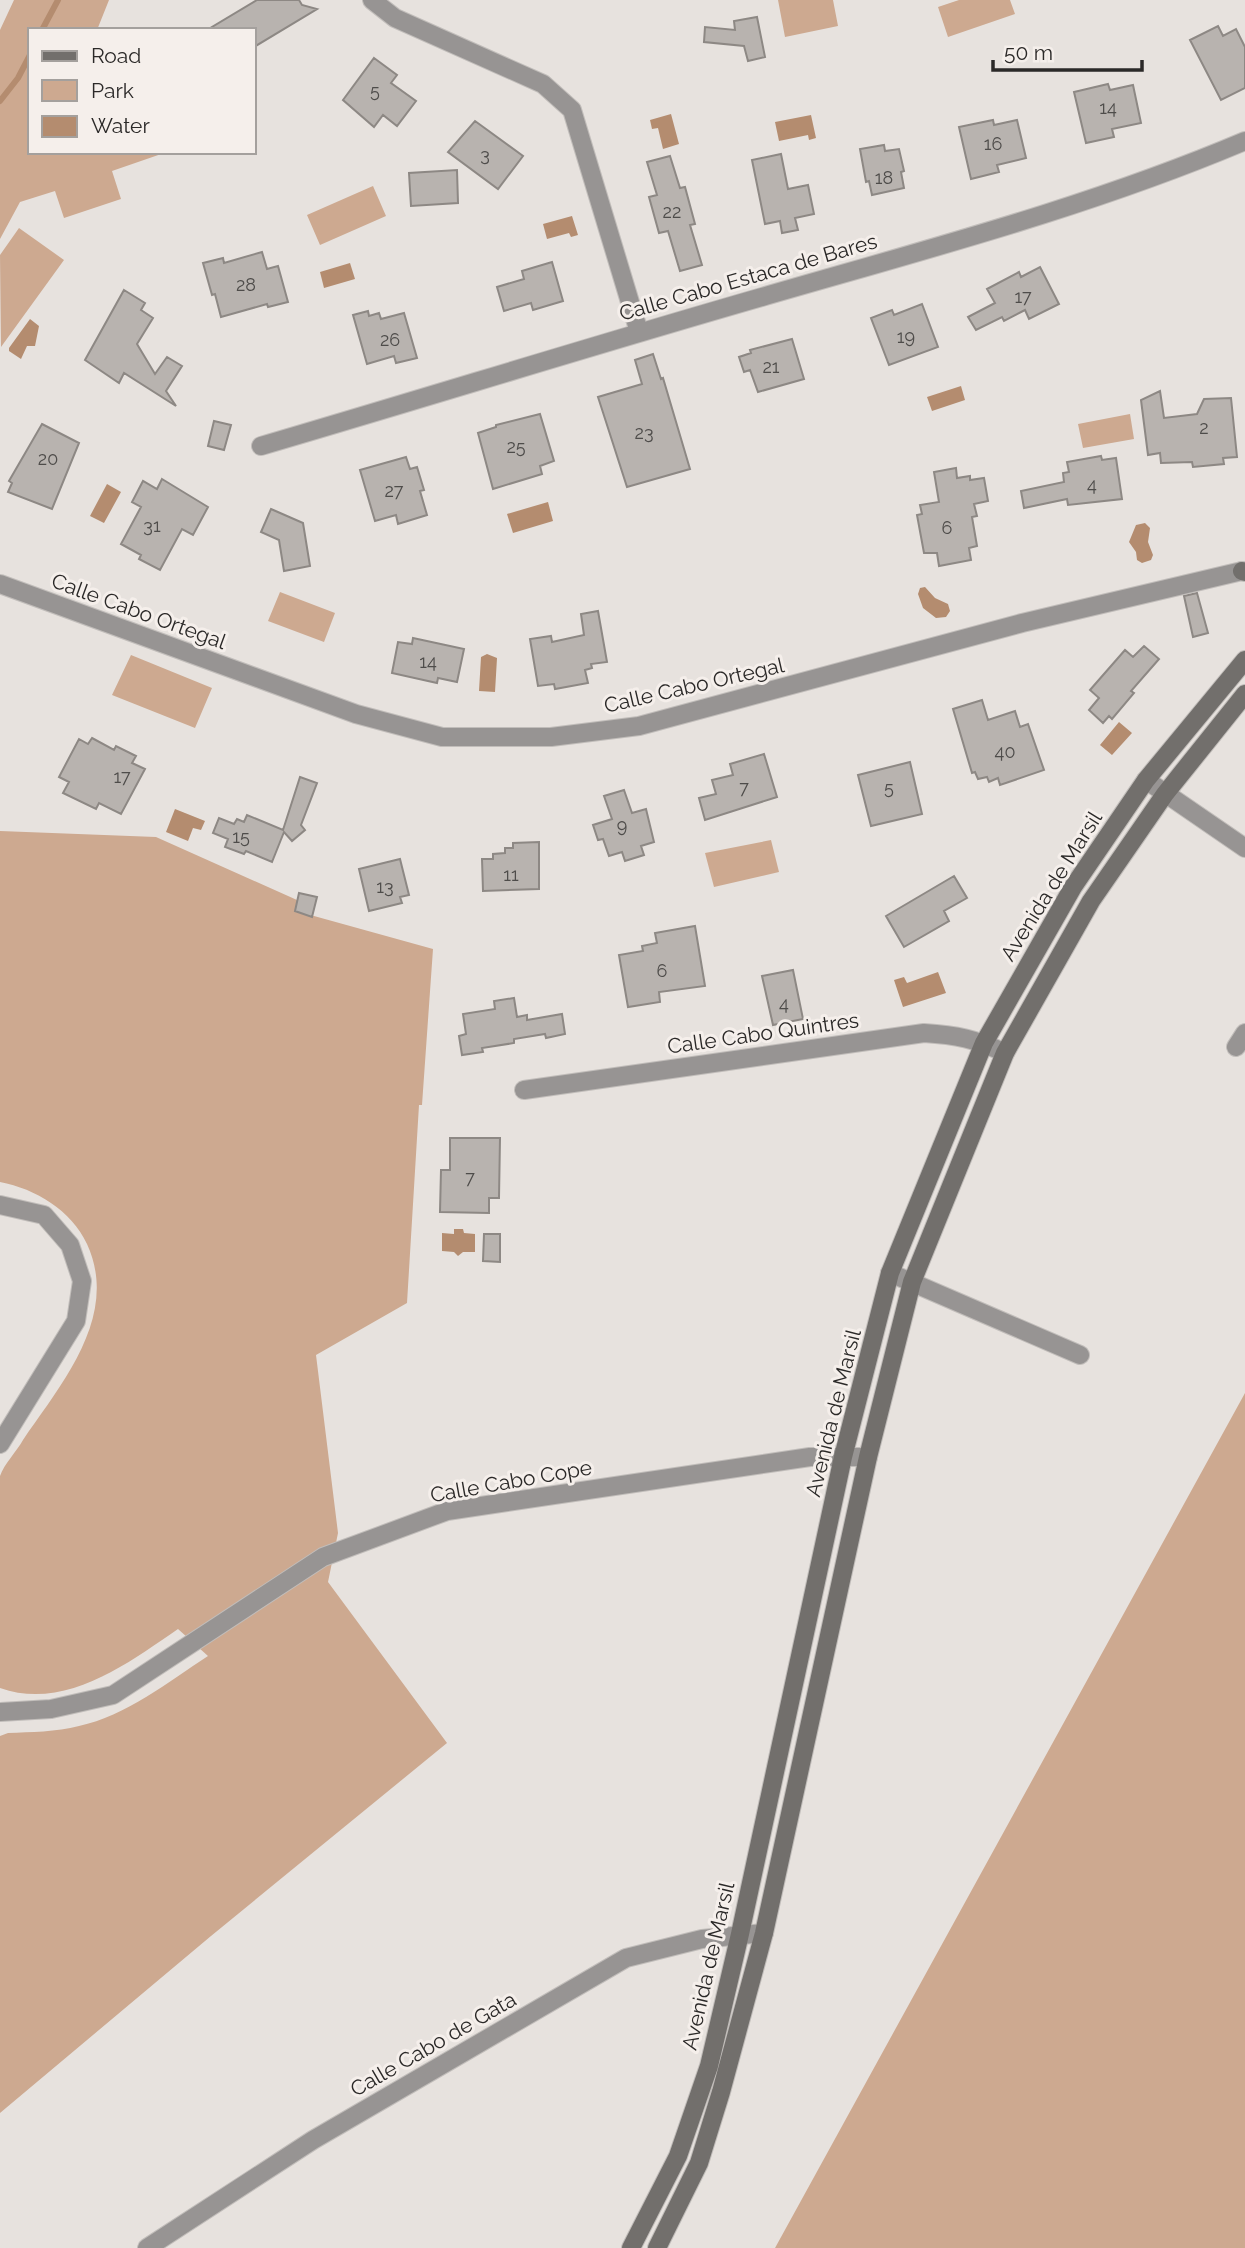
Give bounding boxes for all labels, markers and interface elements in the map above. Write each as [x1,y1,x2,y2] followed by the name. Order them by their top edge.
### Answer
[28,28,256,154] legend
[993,28,1142,72] scale bar
[1004,40,1053,65] text: 50 m
[91,43,141,68] text: Road
[91,78,134,103] text: Park
[370,80,380,101] house number: 5
[1099,97,1117,118] house number: 14
[91,113,150,138] text: Water
[984,133,1002,154] house number: 16
[480,144,490,165] house number: 3
[875,167,893,188] house number: 18
[663,201,681,222] house number: 22
[616,228,880,326] street label: Calle Cabo Estaca de Bares
[236,274,256,295] house number: 28
[1014,286,1032,307] house number: 17
[897,326,915,347] house number: 19
[380,329,400,350] house number: 26
[762,356,780,377] house number: 21
[1199,417,1209,438] house number: 2
[635,422,654,443] house number: 23
[506,436,526,457] house number: 25
[38,448,58,469] house number: 20
[1087,474,1097,495] house number: 4
[384,480,404,501] house number: 27
[143,515,161,536] house number: 31
[942,517,953,538] house number: 6
[48,568,230,654] street label: Calle Cabo Ortegal
[419,651,437,672] house number: 14
[602,652,787,718] street label: Calle Cabo Ortegal
[995,741,1015,762] house number: 40
[113,766,131,787] house number: 17
[739,777,749,798] house number: 7
[884,777,894,798] house number: 5
[995,806,1107,965] street label: Avenida de Marsil
[617,815,627,836] house number: 9
[232,826,250,847] house number: 15
[503,864,519,885] house number: 11
[376,876,394,897] house number: 13
[657,960,668,981] house number: 6
[779,993,789,1014] house number: 4
[666,1007,860,1059] street label: Calle Cabo Quintres
[465,1167,475,1188] house number: 7
[800,1326,866,1499] street label: Avenida de Marsil
[428,1454,594,1508] street label: Calle Cabo Cope
[677,1879,740,2052] street label: Avenida de Marsil
[346,1986,520,2102] street label: Calle Cabo de Gata

